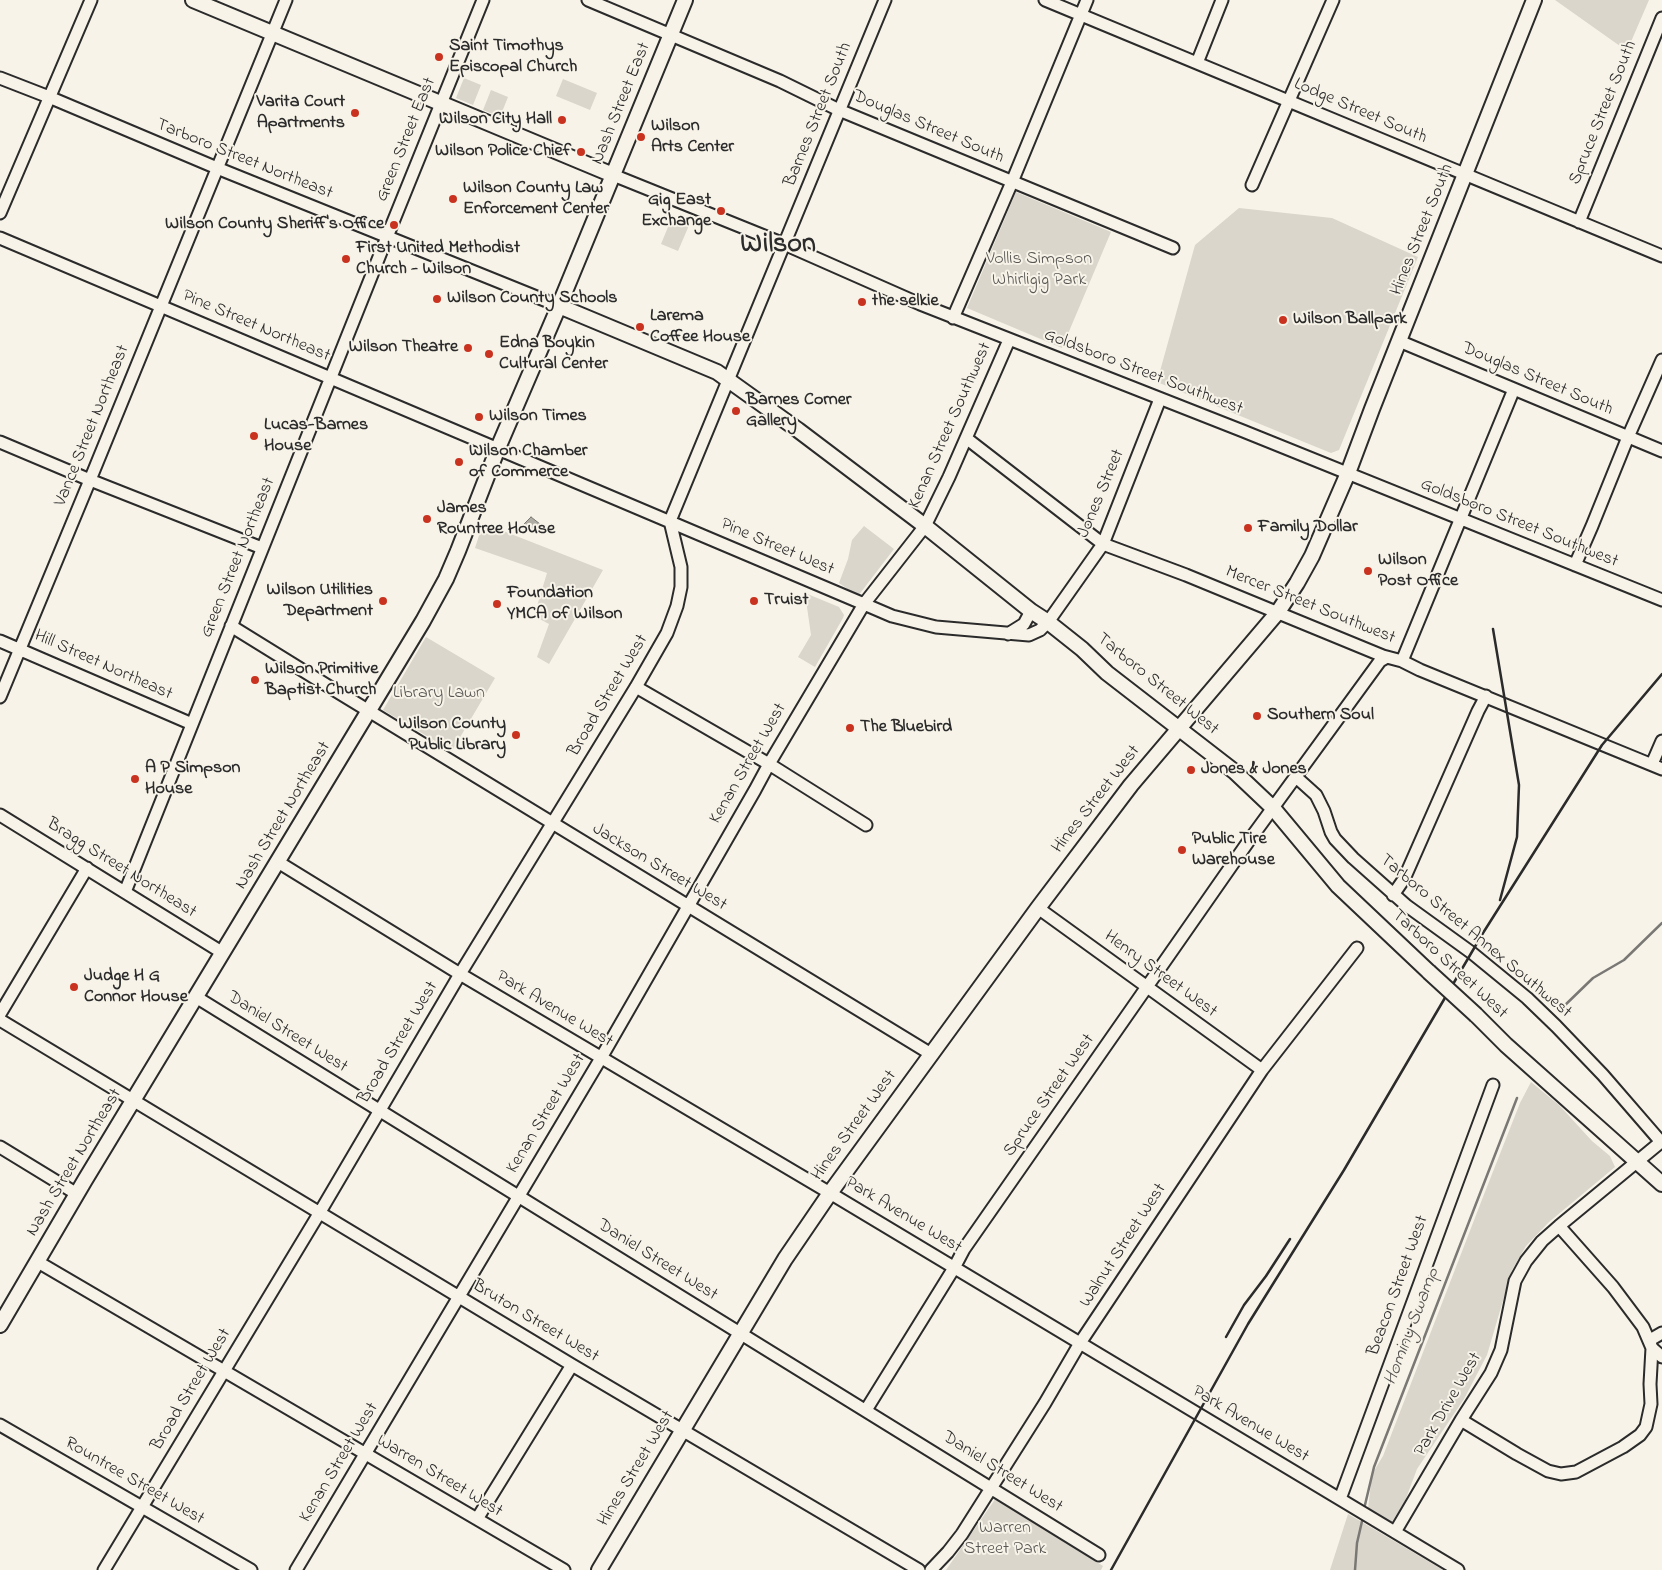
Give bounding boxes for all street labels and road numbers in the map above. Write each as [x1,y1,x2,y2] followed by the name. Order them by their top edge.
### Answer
[1565,38,1643,188] street label: Spruce Street South
[588,40,656,168] street label: Nash Street East
[780,40,858,190] street label: Barnes Street South
[1290,74,1430,150] street label: Lodge Street South
[372,75,442,205] street label: Green Street East
[849,86,1007,170] street label: Douglas Street South
[153,115,335,205] street label: Tarboro Street Northeast
[1387,161,1459,299] street label: Hines Street South
[179,286,333,368] street label: Pine Street Northeast
[1040,325,1246,421] street label: Goldsboro Street Southwest
[1458,338,1616,422] street label: Douglas Street South
[905,340,997,512] street label: Kenan Street Southwest
[51,342,135,510] street label: Vance Street Northeast
[1074,446,1130,542] street label: Jones Street
[1417,474,1621,574] street label: Goldsboro Street Southwest
[197,475,281,641] street label: Green Street Northeast
[717,514,837,582] street label: Pine Street West
[1222,562,1398,650] street label: Mercer Street Southwest
[31,626,175,706] street label: Hill Street Northeast
[1092,629,1222,741] street label: Tarboro Street West
[564,631,654,761] street label: Broad Street West
[706,700,792,828] street label: Kenan Street West
[231,738,337,894] street label: Nash Street Northeast
[1048,742,1146,858] street label: Hines Street West
[42,814,200,924] street label: Bragg Street Northeast
[588,819,730,917] street label: Jackson Street West
[1375,850,1575,1024] street label: Tarboro Street Annex Southwest
[1386,906,1512,1024] street label: Tarboro Street West
[1099,927,1221,1023] street label: Henry Street West
[492,967,616,1053] street label: Park Avenue West
[354,978,444,1108] street label: Broad Street West
[223,987,351,1079] street label: Daniel Street West
[1000,1030,1100,1162] street label: Spruce Street West
[503,1050,591,1178] street label: Kenan Street West
[808,1067,902,1185] street label: Hines Street West
[22,1085,128,1241] street label: Nash Street Northeast
[841,1173,965,1259] street label: Park Avenue West
[1076,1180,1172,1312] street label: Walnut Street West
[1364,1213,1434,1359] street label: Beacon Street West
[593,1215,721,1307] street label: Daniel Street West
[468,1276,602,1368] street label: Bruton Street West
[147,1325,237,1455] street label: Broad Street West
[1411,1349,1487,1461] street label: Park Drive West
[1188,1382,1312,1468] street label: Park Avenue West
[296,1399,384,1527] street label: Kenan Street West
[594,1407,680,1531] street label: Hines Street West
[938,1427,1066,1519] street label: Daniel Street West
[372,1431,506,1523] street label: Warren Street West
[60,1433,208,1531] street label: Rountree Street West

